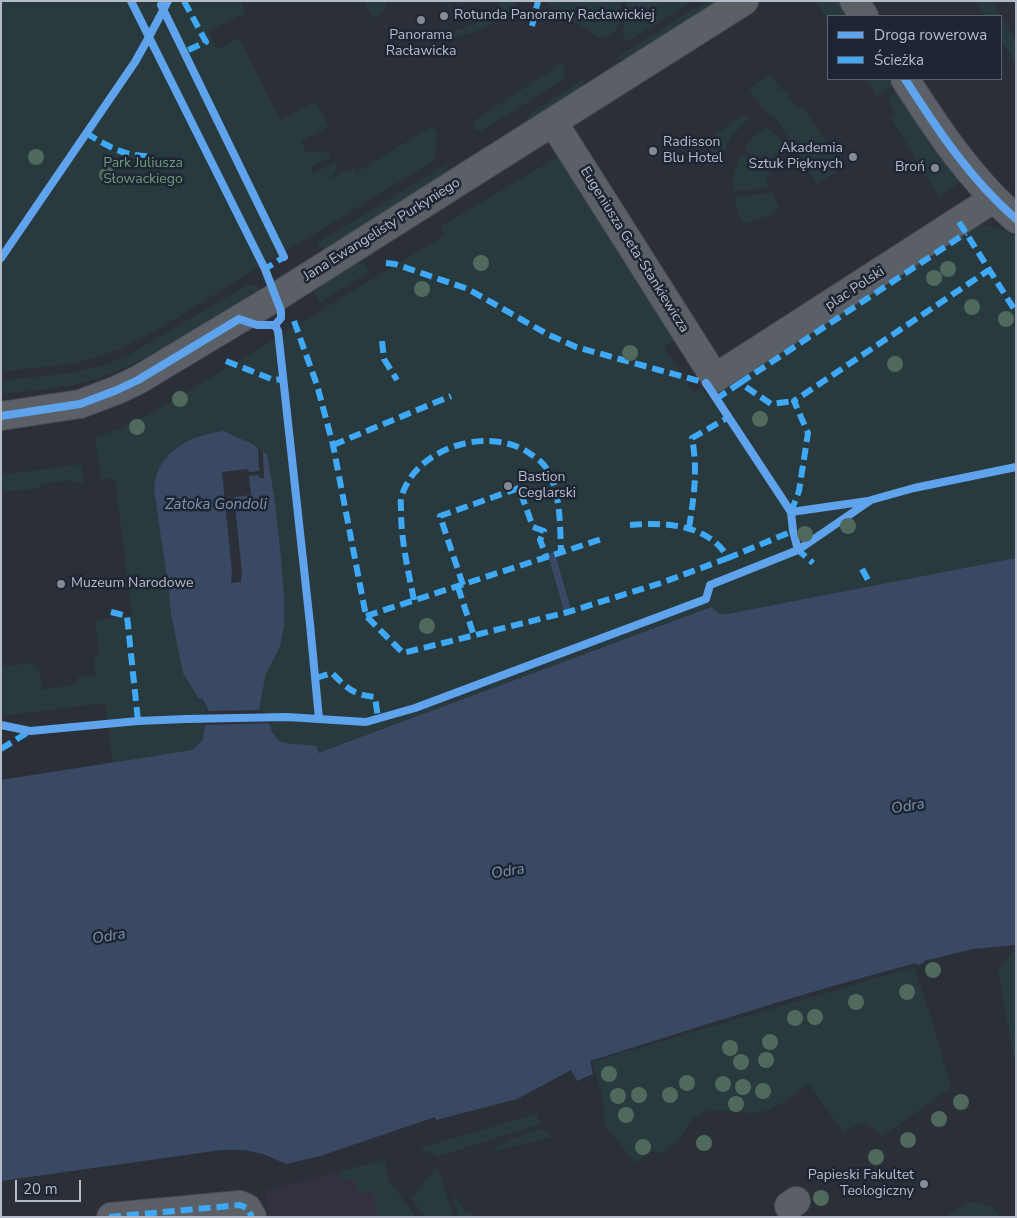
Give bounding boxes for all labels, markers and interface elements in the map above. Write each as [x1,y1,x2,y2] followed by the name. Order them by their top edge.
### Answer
[454,8,655,24] place label: Rotunda Panoramy Racławickiej
[438,10,450,22] marker: Rotunda Panoramy Racławickiej
[415,14,427,26] marker: Panorama Racławicka
[827,15,1002,80] legend
[874,25,987,45] text: Droga rowerowa
[386,28,456,60] place label: Panorama Racławicka
[874,50,924,70] text: Ścieżka
[663,135,723,168] place label: Radisson Blu Hotel
[749,141,843,174] place label: Akademia Sztuk Pięknych
[647,145,659,157] marker: Radisson Blu Hotel
[847,151,859,163] marker: Akademia Sztuk Pięknych
[103,156,183,188] park label: Park Juliusza Słowackiego
[895,160,925,176] place label: Broń
[929,162,941,174] marker: Broń
[576,164,692,336] street label: Eugeniusza Geta-Stankiewicza
[301,175,463,285] street label: Jana Ewangelisty Purkyniego
[822,264,888,314] street label: plac Polski
[518,470,576,502] place label: Bastion Ceglarski
[502,480,514,492] marker: Bastion Ceglarski
[165,496,267,514] water label: Zatoka Gondoli
[71,576,193,592] place label: Muzeum Narodowe
[55,578,67,590] marker: Muzeum Narodowe
[890,795,926,819] water label: Odra
[490,860,526,884] water label: Odra
[91,925,127,949] water label: Odra
[808,1168,914,1200] place label: Papieski Fakultet Teologiczny
[18,1170,84,1202] scale bar
[918,1178,930,1190] marker: Papieski Fakultet Teologiczny
[23,1179,58,1199] text: 20 m

